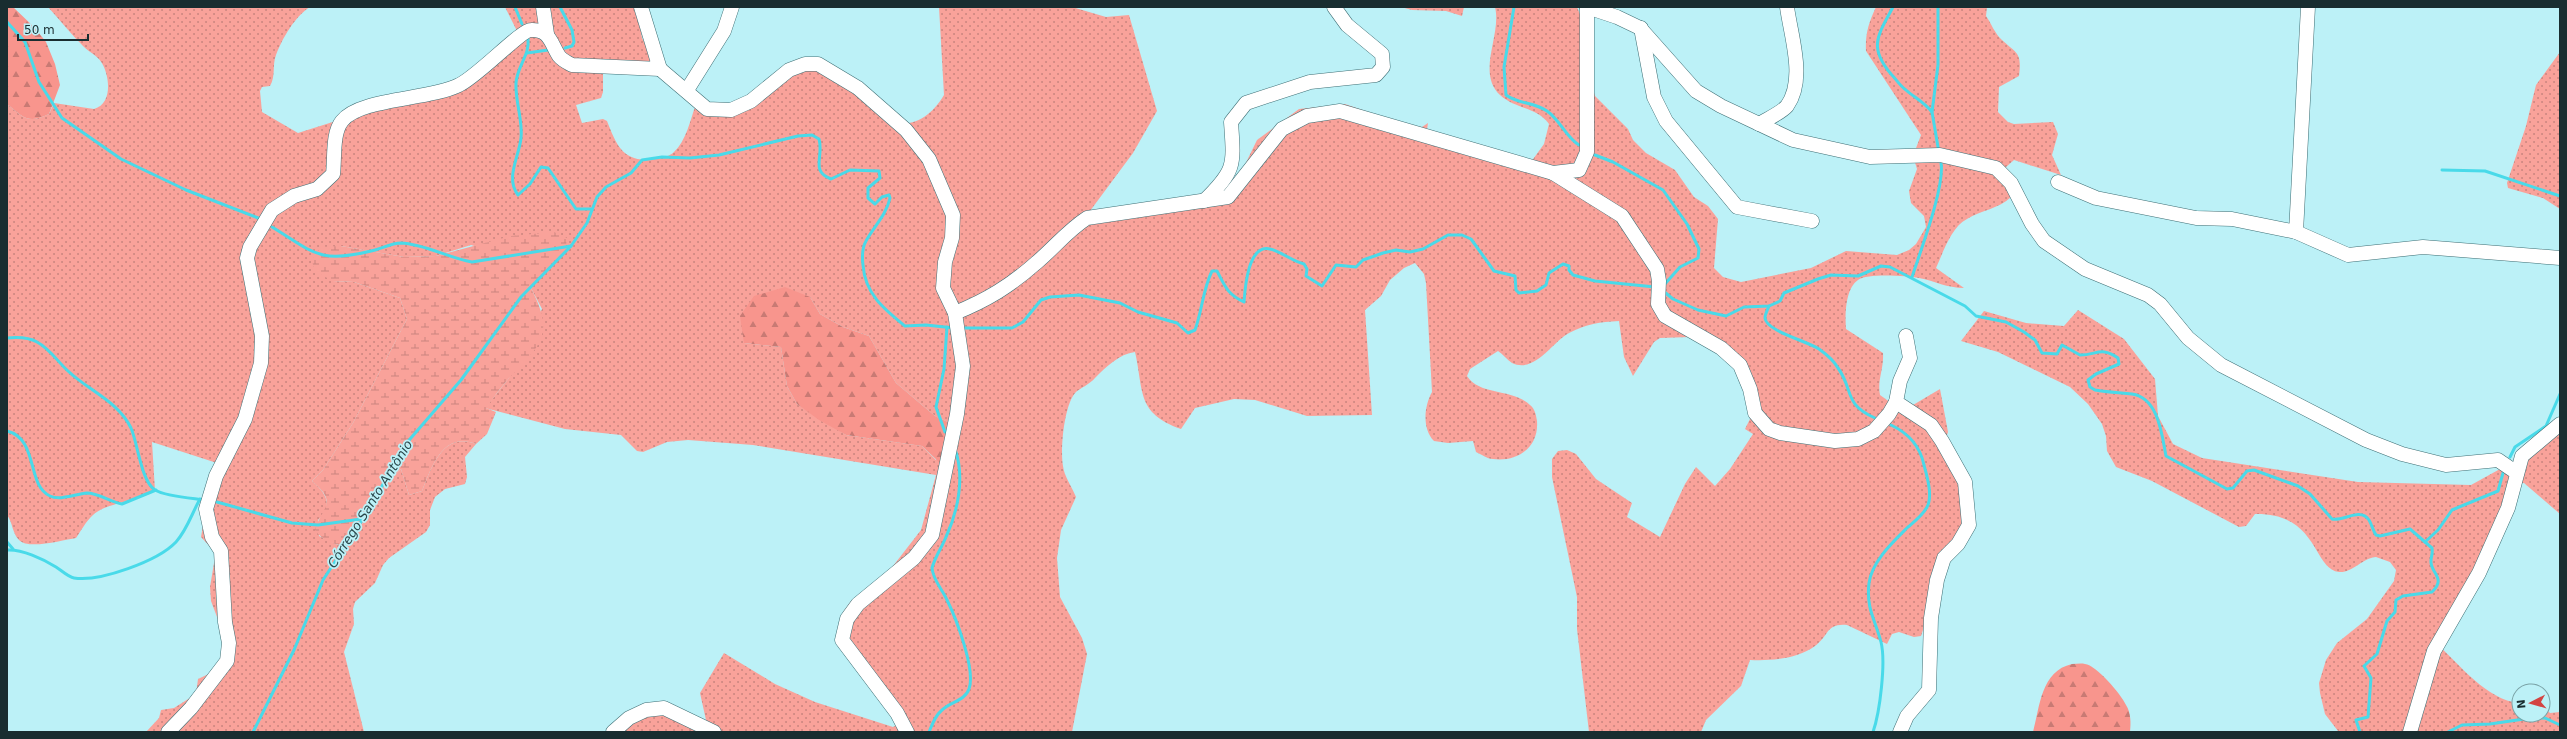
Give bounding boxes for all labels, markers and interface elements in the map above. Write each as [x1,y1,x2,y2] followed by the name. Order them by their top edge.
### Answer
[18,16,88,42] scale bar
[24,23,55,37] text: 50 m
[325,437,416,571] water label: Córrego Santo Antônio
[2511,683,2551,723] north arrow
[2515,699,2528,709] text: N

